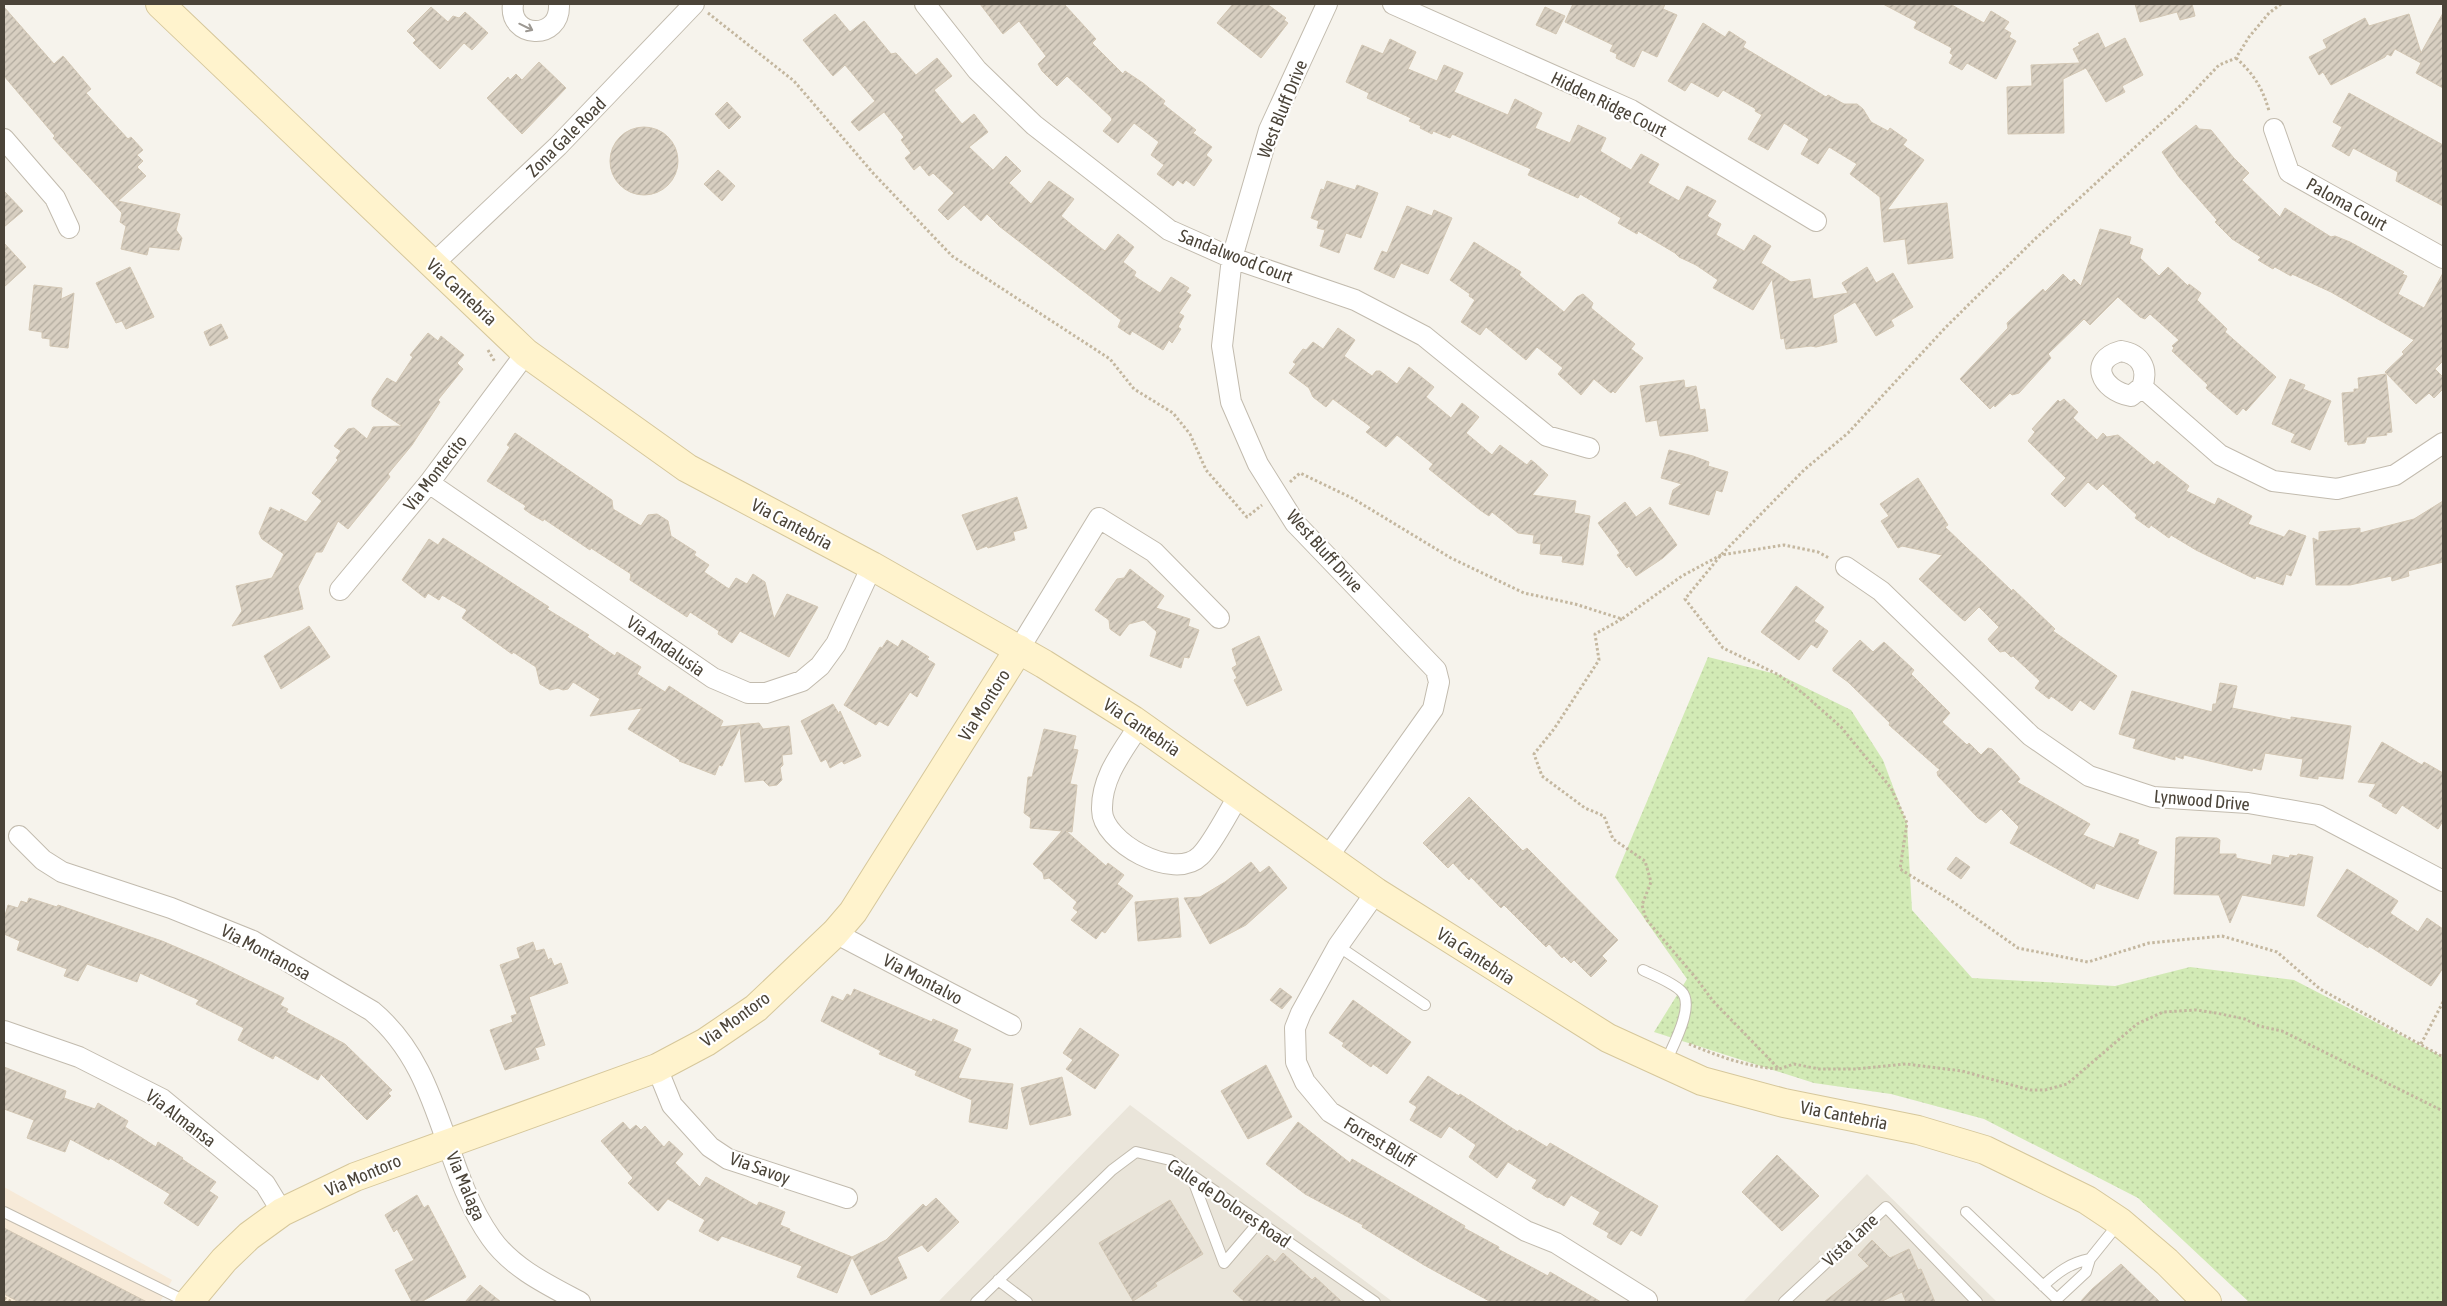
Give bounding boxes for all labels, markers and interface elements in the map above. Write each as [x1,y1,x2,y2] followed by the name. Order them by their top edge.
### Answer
[518,23,533,33] one-way arrow
[1253,57,1311,161] street label: West Bluff Drive
[1548,67,1670,141] street label: Hidden Ridge Court
[522,93,610,181] street label: Zona Gale Road
[2303,173,2391,235] street label: Paloma Court
[1176,225,1296,287] street label: Sandalwood Court
[422,254,502,330] street label: Via Cantebria
[399,431,471,515] street label: Via Montecito
[748,494,836,554] street label: Via Cantebria
[1282,505,1368,597] street label: West Bluff Drive
[623,611,709,681] street label: Via Andalusia
[954,665,1014,745] street label: Via Montoro
[1099,694,1185,760] street label: Via Cantebria
[2153,785,2251,815] street label: Lynwood Drive
[218,920,314,984] street label: Via Montanosa
[1433,923,1519,989] street label: Via Cantebria
[880,949,966,1009] street label: Via Montalvo
[696,987,774,1051] street label: Via Montoro
[142,1085,220,1151] street label: Via Almansa
[1799,1096,1889,1134] street label: Via Cantebria
[1340,1112,1420,1172] street label: Forrest Bluff
[727,1147,793,1189] street label: Via Savoy
[442,1148,490,1224] street label: Via Malaga
[322,1150,404,1200] street label: Via Montoro
[1163,1154,1295,1252] street label: Calle de Dolores Road
[1818,1209,1882,1271] street label: Vista Lane

